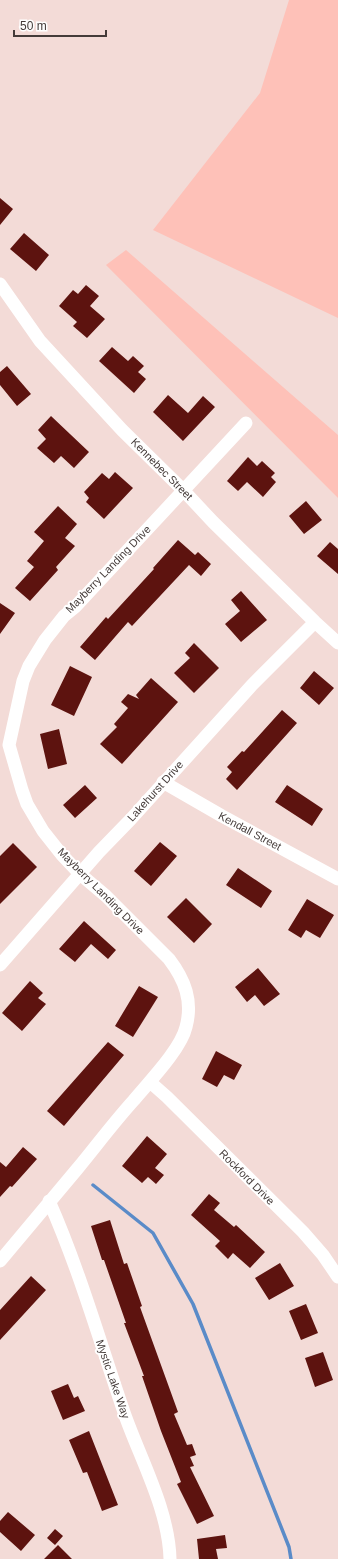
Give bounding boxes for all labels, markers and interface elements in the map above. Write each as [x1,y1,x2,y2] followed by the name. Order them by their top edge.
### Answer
[14,12,106,38] scale bar
[20,19,47,33] text: 50 m
[129,436,195,502] street label: Kennebec Street
[63,523,153,615] street label: Mayberry Landing Drive
[125,758,185,824] street label: Lakehurst Drive
[217,809,283,853] street label: Kendall Street
[55,845,147,937] street label: Mayberry Landing Drive
[217,1147,277,1207] street label: Rockford Drive
[94,1338,132,1421] street label: Mystic Lake Way

